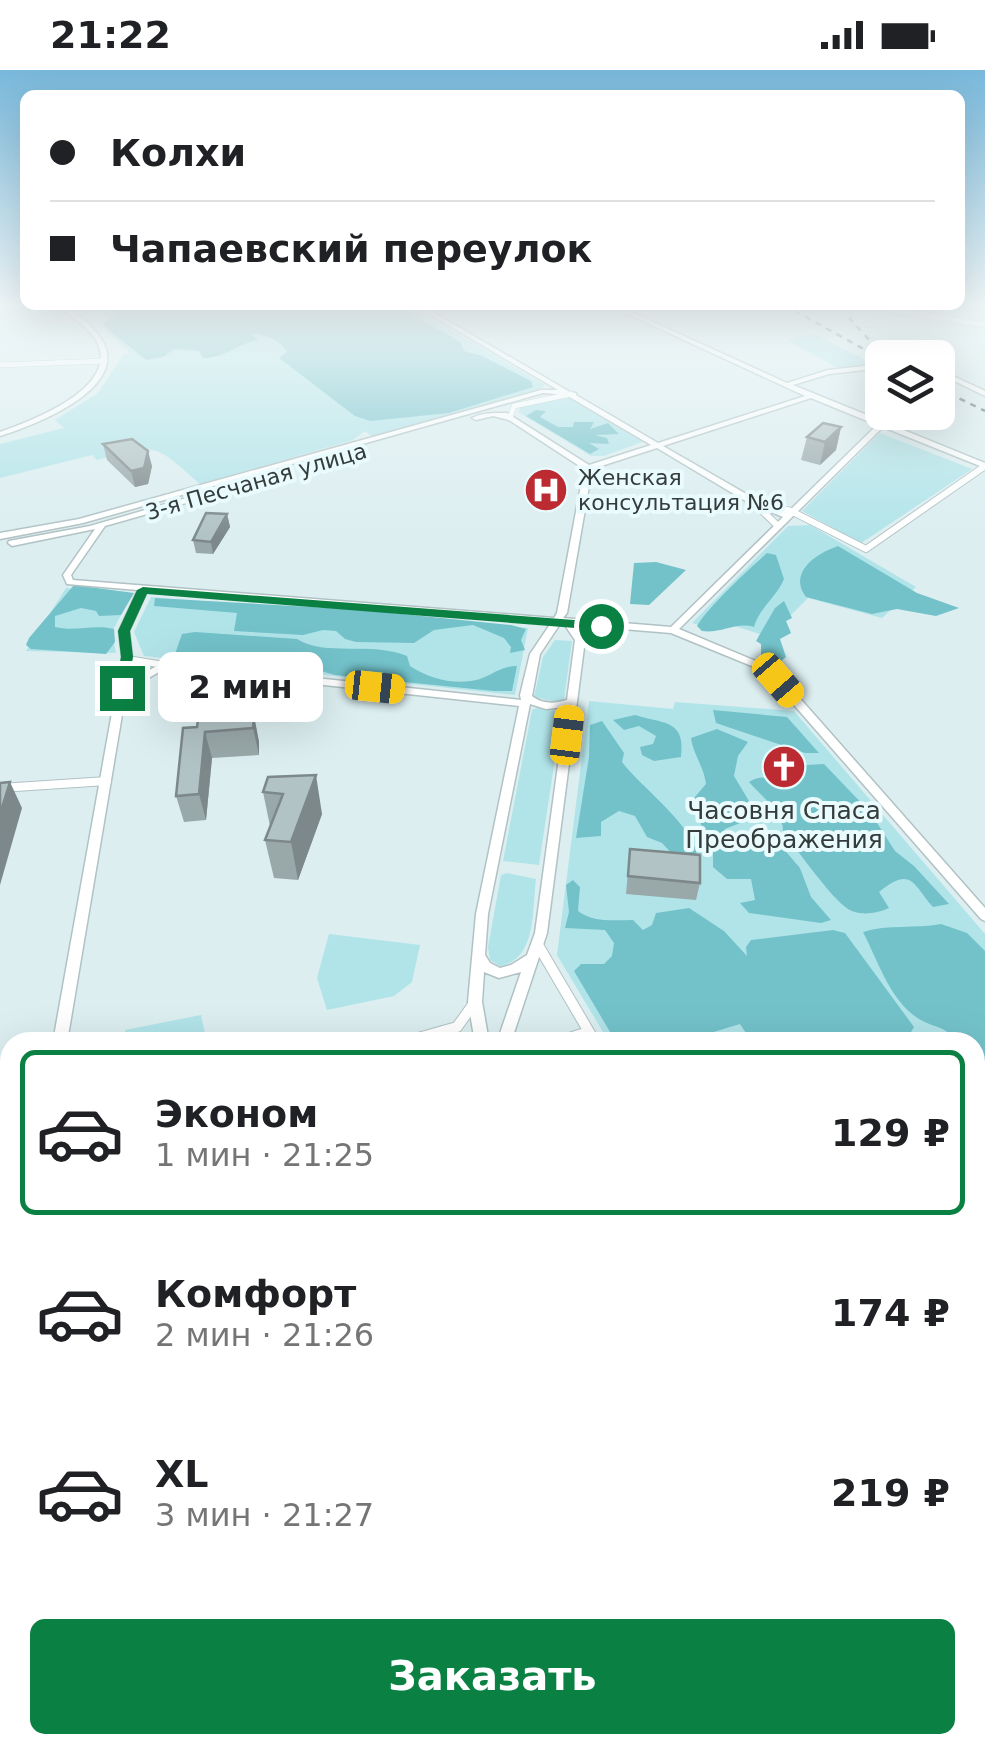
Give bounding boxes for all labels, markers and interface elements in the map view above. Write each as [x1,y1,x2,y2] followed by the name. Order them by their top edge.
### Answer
[50,13,171,57] text: 21:22
[110,131,246,175] text: Колхи
[110,227,592,271] text: Чапаевский переулок
[865,340,955,430] map controls
[865,340,955,430] button: layers
[143,438,370,525] street label: 3-я Песчаная улица
[578,465,784,515] place label: Женская консультация №6
[523,467,569,513] hospital icon: Женская консультация №6
[579,604,624,649] route start
[747,648,809,712] car
[157,653,322,723] callout: 2 мин
[100,666,145,711] route end
[188,668,293,706] text: 2 мин
[344,669,406,705] car
[548,703,586,767] car
[761,744,807,790] church icon: Часовня Спаса Преображения
[685,796,883,854] place label: Часовня Спаса Преображения
[35,1088,125,1178] icon: car
[155,1092,318,1136] text: Эконом
[831,1111,950,1155] text: 129 ₽
[155,1136,374,1174] text: 1 мин · 21:25
[35,1268,125,1358] icon: car
[155,1272,356,1316] text: Комфорт
[831,1291,950,1335] text: 174 ₽
[155,1316,374,1354] text: 2 мин · 21:26
[35,1448,125,1538] icon: car
[155,1452,209,1496] text: XL
[831,1471,950,1515] text: 219 ₽
[155,1496,374,1534] text: 3 мин · 21:27
[30,1619,955,1734] button: Заказать

